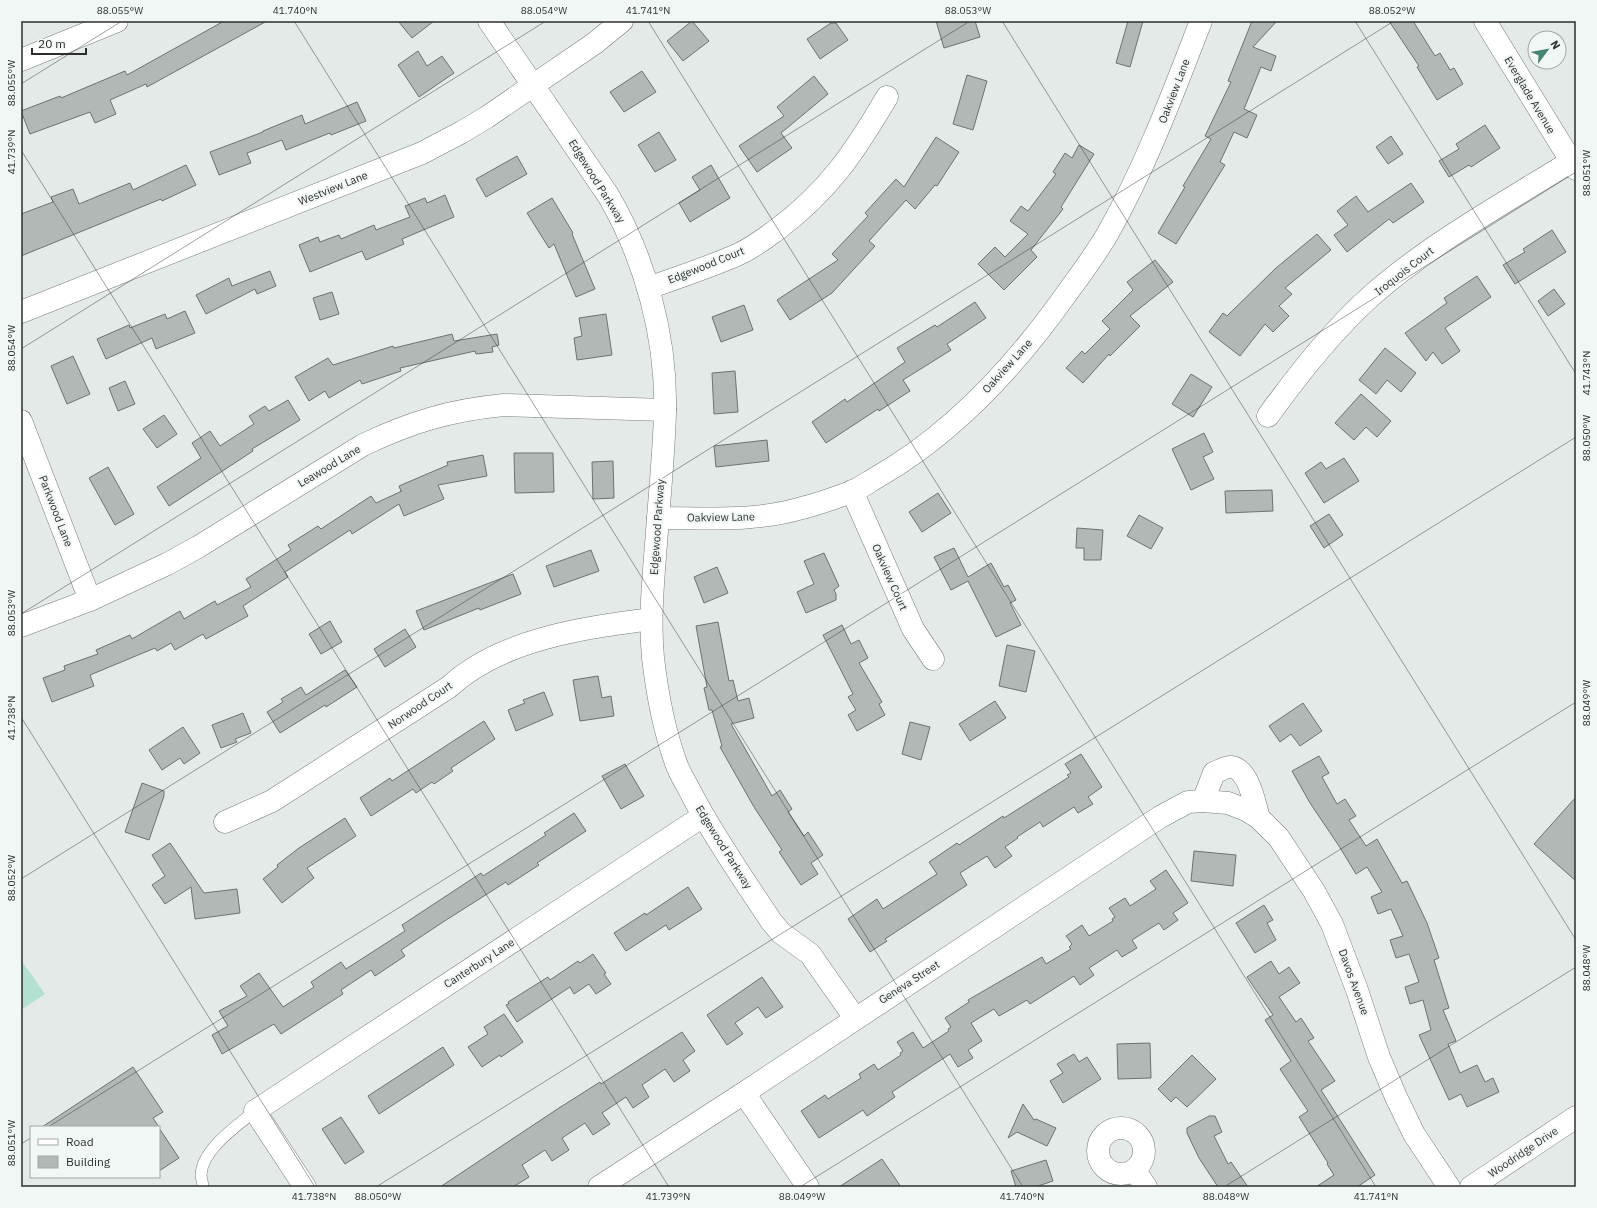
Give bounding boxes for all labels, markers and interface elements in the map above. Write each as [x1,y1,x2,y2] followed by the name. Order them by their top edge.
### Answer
[97,4,143,17] text: 88.055°W
[273,4,317,17] text: 41.740°N
[521,4,567,17] text: 88.054°W
[626,4,670,17] text: 41.741°N
[945,4,991,17] text: 88.053°W
[1369,4,1415,17] text: 88.052°W
[32,30,86,56] scale bar
[1527,30,1567,70] north arrow
[38,36,66,51] text: 20 m
[1547,38,1564,52] text: N
[1501,54,1559,136] street label: Everglade Avenue
[1155,57,1193,125] street label: Oakview Lane
[5,60,18,106] text: 88.055°W
[5,130,18,174] text: 41.739°N
[566,137,629,226] street label: Edgewood Parkway
[1580,150,1593,196] text: 88.051°W
[296,168,370,208] street label: Westview Lane
[666,243,746,287] street label: Edgewood Court
[1372,243,1436,298] street label: Iroquois Court
[5,325,18,371] text: 88.054°W
[979,336,1035,396] street label: Oakview Lane
[1580,351,1593,395] text: 41.743°N
[1580,415,1593,461] text: 88.050°W
[295,442,363,490] street label: Leawood Lane
[36,473,76,549] street label: Parkwood Lane
[647,478,667,575] street label: Edgewood Parkway
[687,509,755,525] street label: Oakview Lane
[869,541,911,613] street label: Oakview Court
[5,590,18,636] text: 88.053°W
[385,678,455,732] street label: Norwood Court
[1580,680,1593,726] text: 88.049°W
[5,696,18,740] text: 41.738°N
[693,803,756,892] street label: Edgewood Parkway
[5,855,18,901] text: 88.052°W
[441,935,517,991] street label: Canterbury Lane
[1580,945,1593,991] text: 88.048°W
[1336,947,1372,1017] street label: Davos Avenue
[876,957,942,1007] street label: Geneva Street
[5,1120,18,1166] text: 88.051°W
[1485,1123,1561,1181] street label: Woodridge Drive
[30,1126,160,1178] legend
[66,1134,94,1149] text: Road
[66,1154,111,1169] text: Building
[292,1190,336,1203] text: 41.738°N
[355,1190,401,1203] text: 88.050°W
[646,1190,690,1203] text: 41.739°N
[779,1190,825,1203] text: 88.049°W
[1000,1190,1044,1203] text: 41.740°N
[1203,1190,1249,1203] text: 88.048°W
[1354,1190,1398,1203] text: 41.741°N

